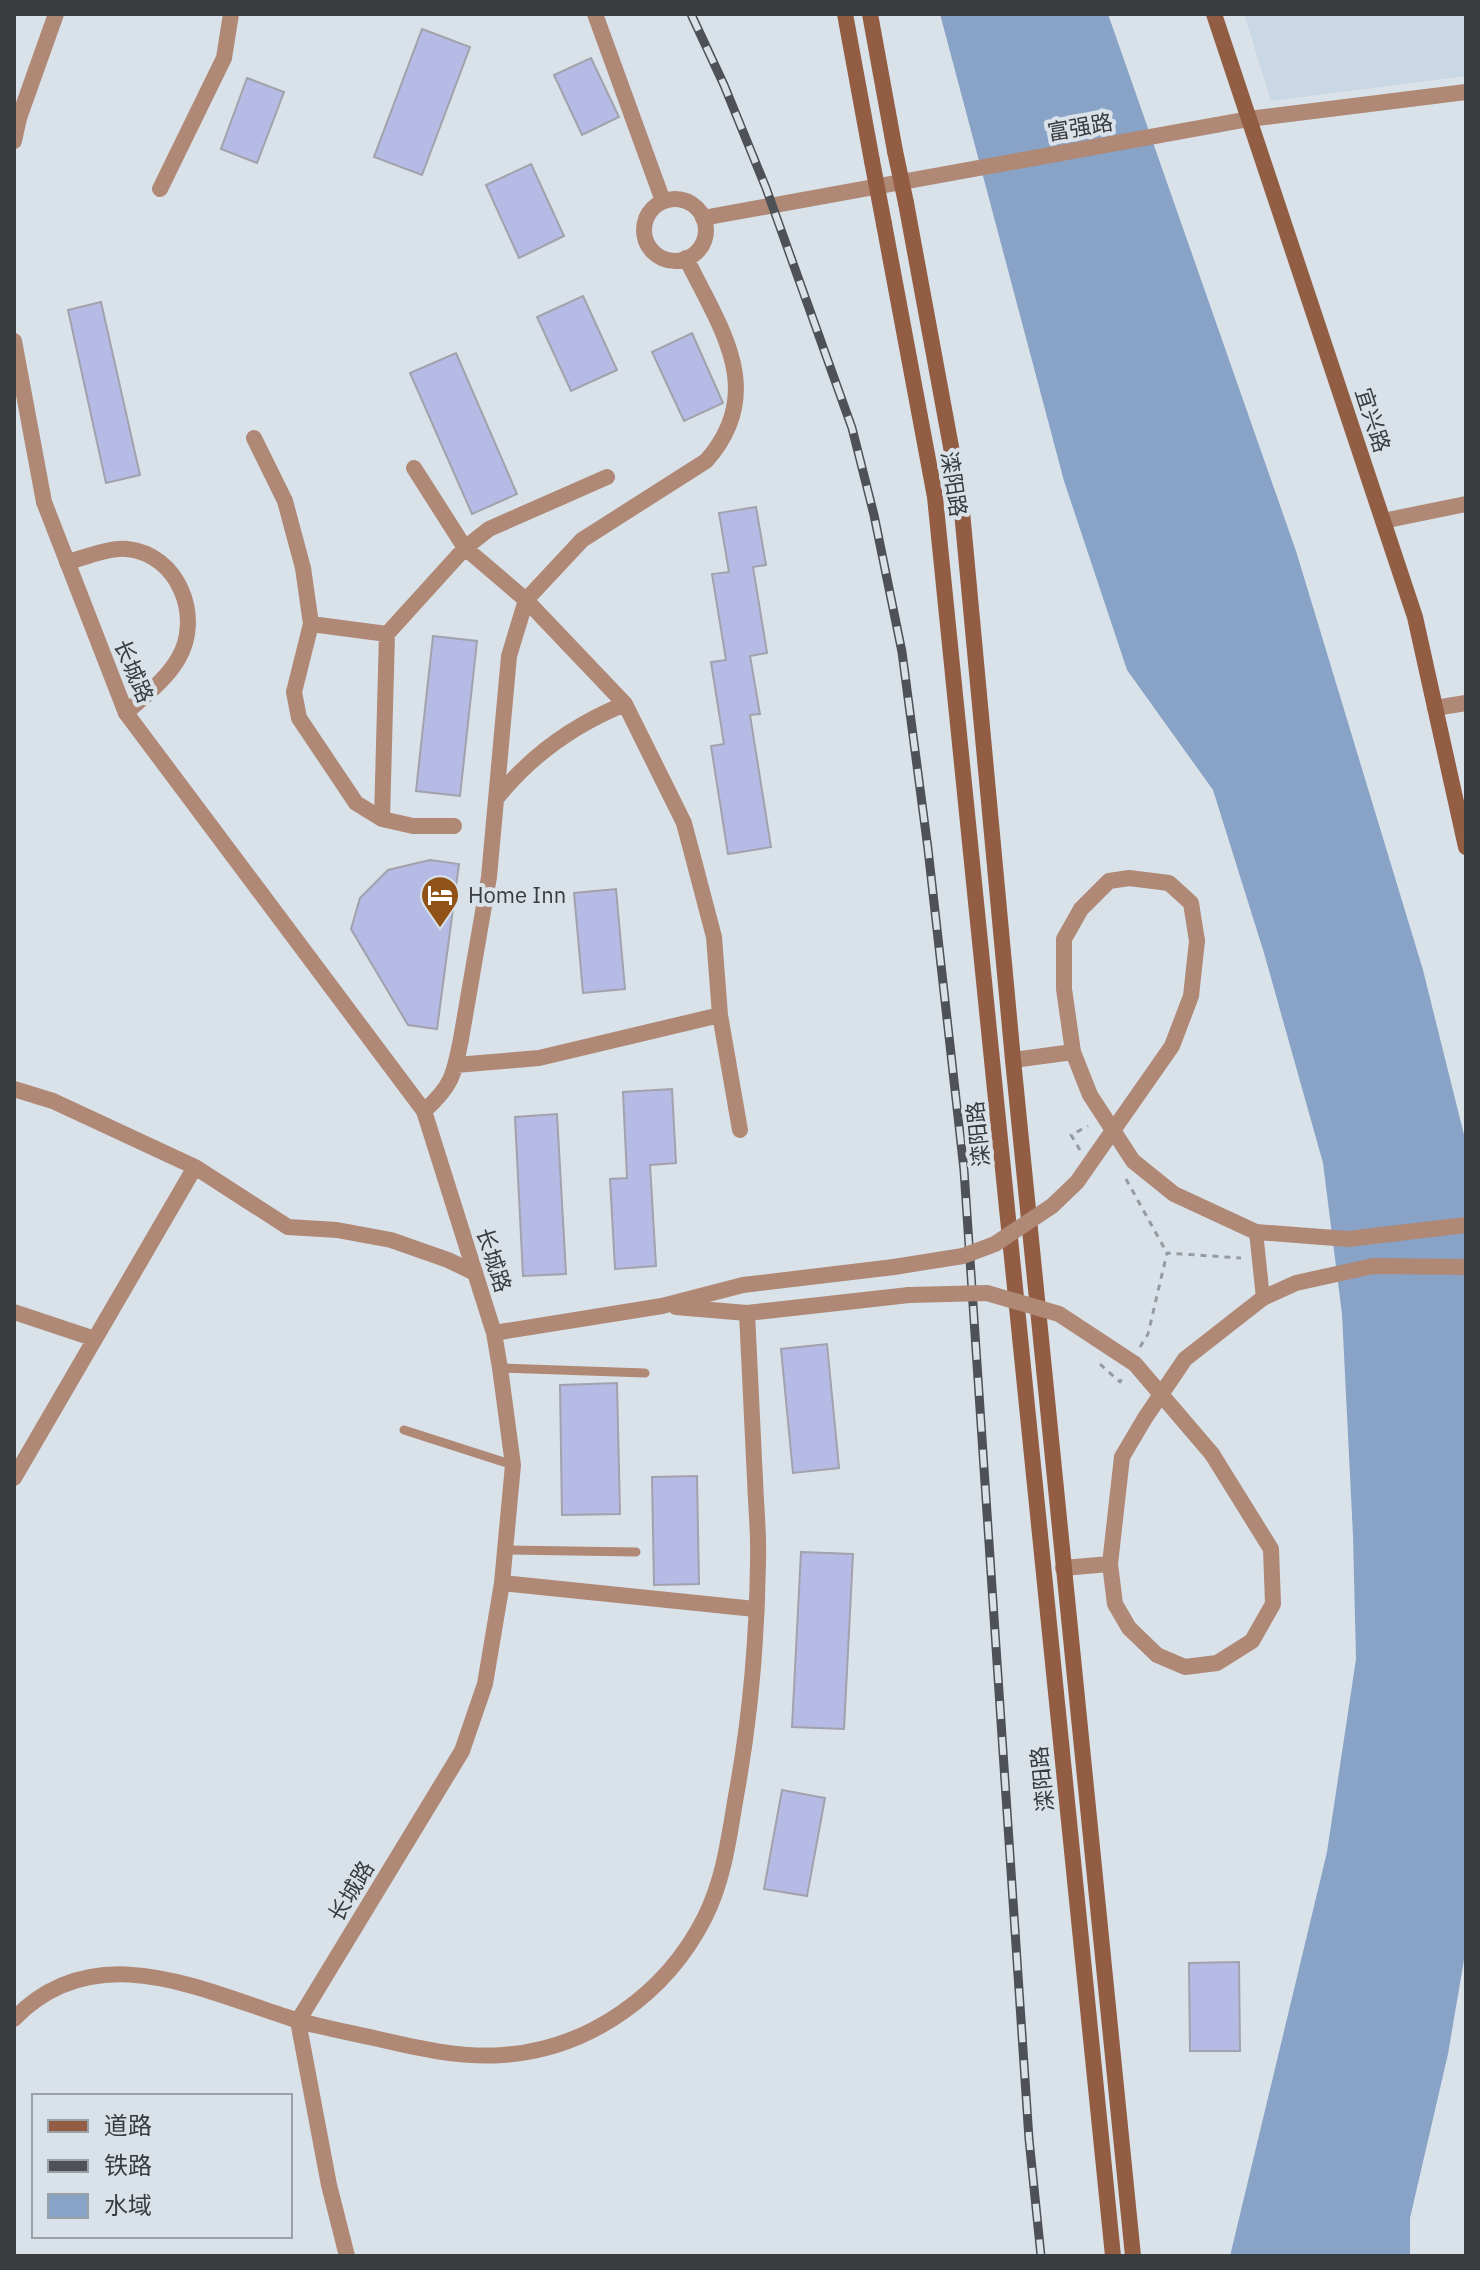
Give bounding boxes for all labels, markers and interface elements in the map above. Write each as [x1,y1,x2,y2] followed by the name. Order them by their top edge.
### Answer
[1045,106,1115,147] street label: 富强路
[1349,384,1397,456] street label: 宜兴路
[935,449,974,519] street label: 滦阳路
[108,635,161,707] street label: 长城路
[419,874,461,929] hotel icon: Home Inn
[468,880,566,909] place label: Home Inn
[960,1100,995,1168] street label: 滦阳路
[470,1224,518,1296] street label: 长城路
[1024,1745,1059,1813] street label: 滦阳路
[321,1855,380,1927] street label: 长城路
[32,2094,292,2238] legend
[104,2109,152,2141] text: 道路
[104,2149,152,2181] text: 铁路
[104,2189,152,2221] text: 水域

